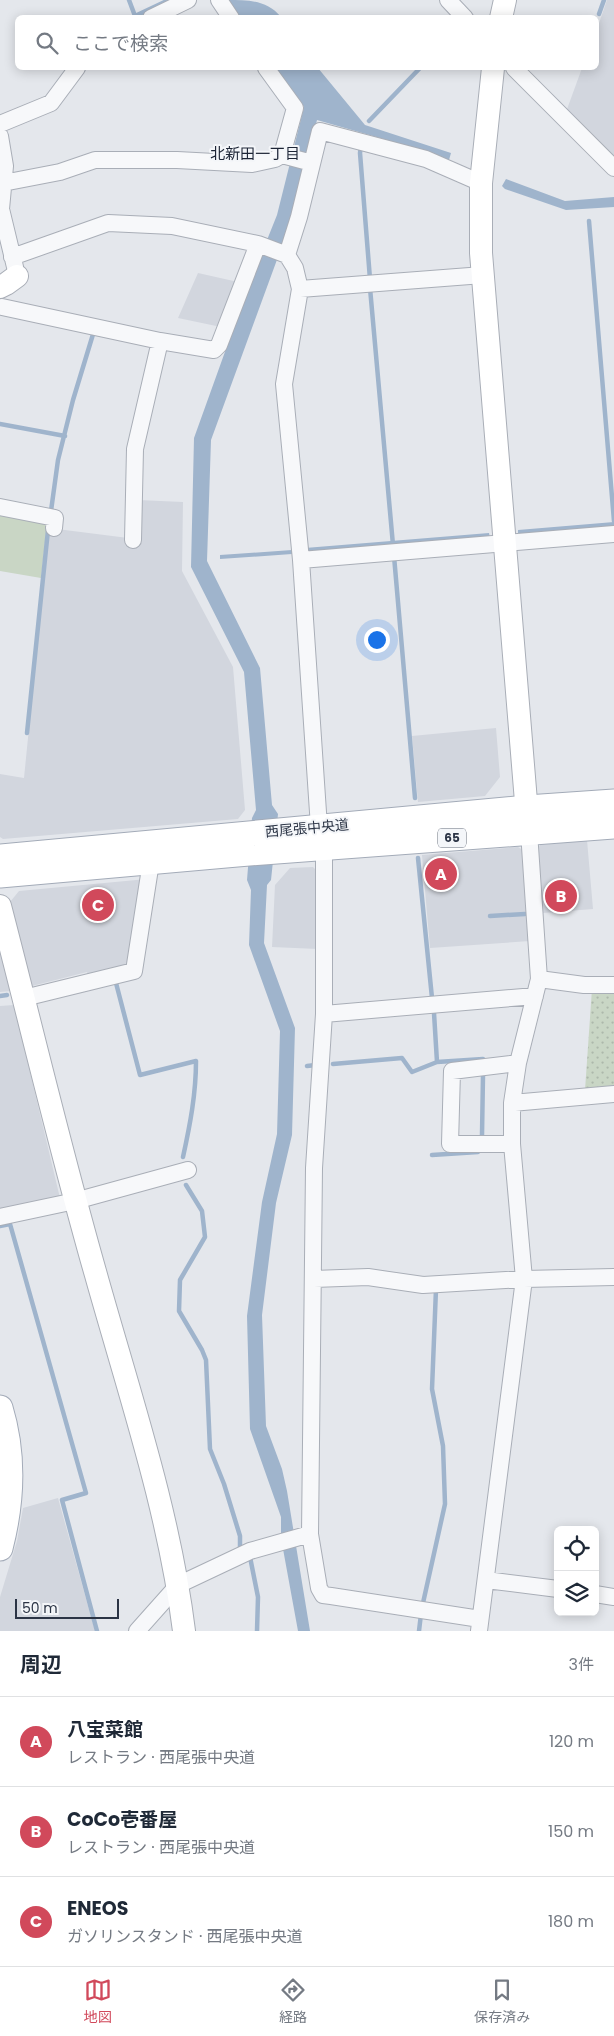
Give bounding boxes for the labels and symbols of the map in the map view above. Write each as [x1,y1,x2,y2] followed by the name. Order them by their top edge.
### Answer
[210,143,300,164] district label: 北新田一丁目
[364,627,390,653] your location
[264,814,350,842] street label: 西尾張中央道
[438,828,466,848] road number: 65
[425,855,457,893] pin: A
[545,877,577,915] pin: B
[82,886,114,924] pin: C
[15,1596,119,1619] scale bar

